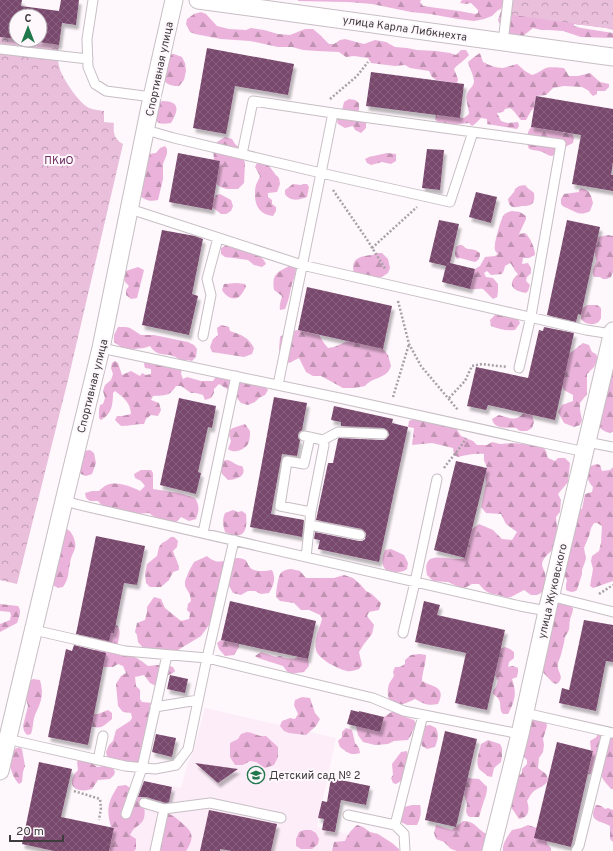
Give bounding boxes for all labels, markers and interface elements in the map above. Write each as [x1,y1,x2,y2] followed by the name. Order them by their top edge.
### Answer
[8,8,48,48] north arrow
[24,12,32,26] text: С
[342,13,468,45] street label: улица Карла Либкнехта
[143,20,177,118] street label: Спортивная улица
[44,154,74,168] park label: ПКиО
[74,337,111,435] street label: Спортивная улица
[535,542,571,640] street label: улица Жуковского
[246,765,266,785] school or university icon: Детский сад № 2
[269,769,360,783] place label: Детский сад № 2
[10,817,63,843] scale bar
[16,824,44,840] text: 20 m

